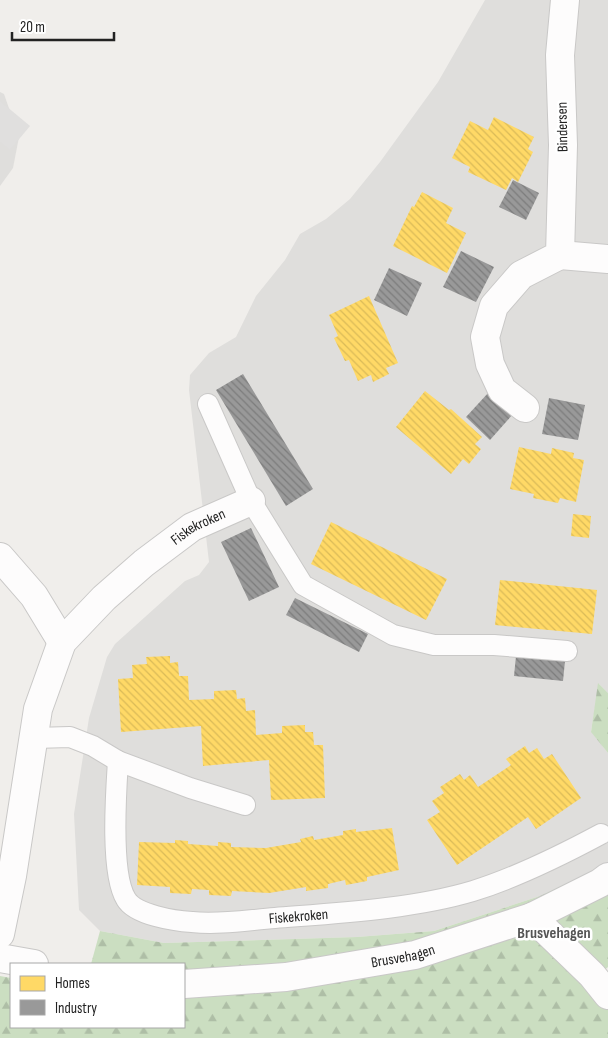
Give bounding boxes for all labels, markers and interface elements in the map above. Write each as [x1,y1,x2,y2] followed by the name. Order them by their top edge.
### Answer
[12,10,115,42] scale bar
[20,18,45,37] text: 20 m
[553,102,572,152] street label: Bindersen
[167,504,228,550] street label: Fiskekroken
[268,905,329,928] street label: Fiskekroken
[517,924,591,943] district label: Brusvehagen
[370,940,437,972] street label: Brusvehagen
[10,963,185,1028] legend
[55,974,90,993] text: Homes
[55,999,97,1018] text: Industry

